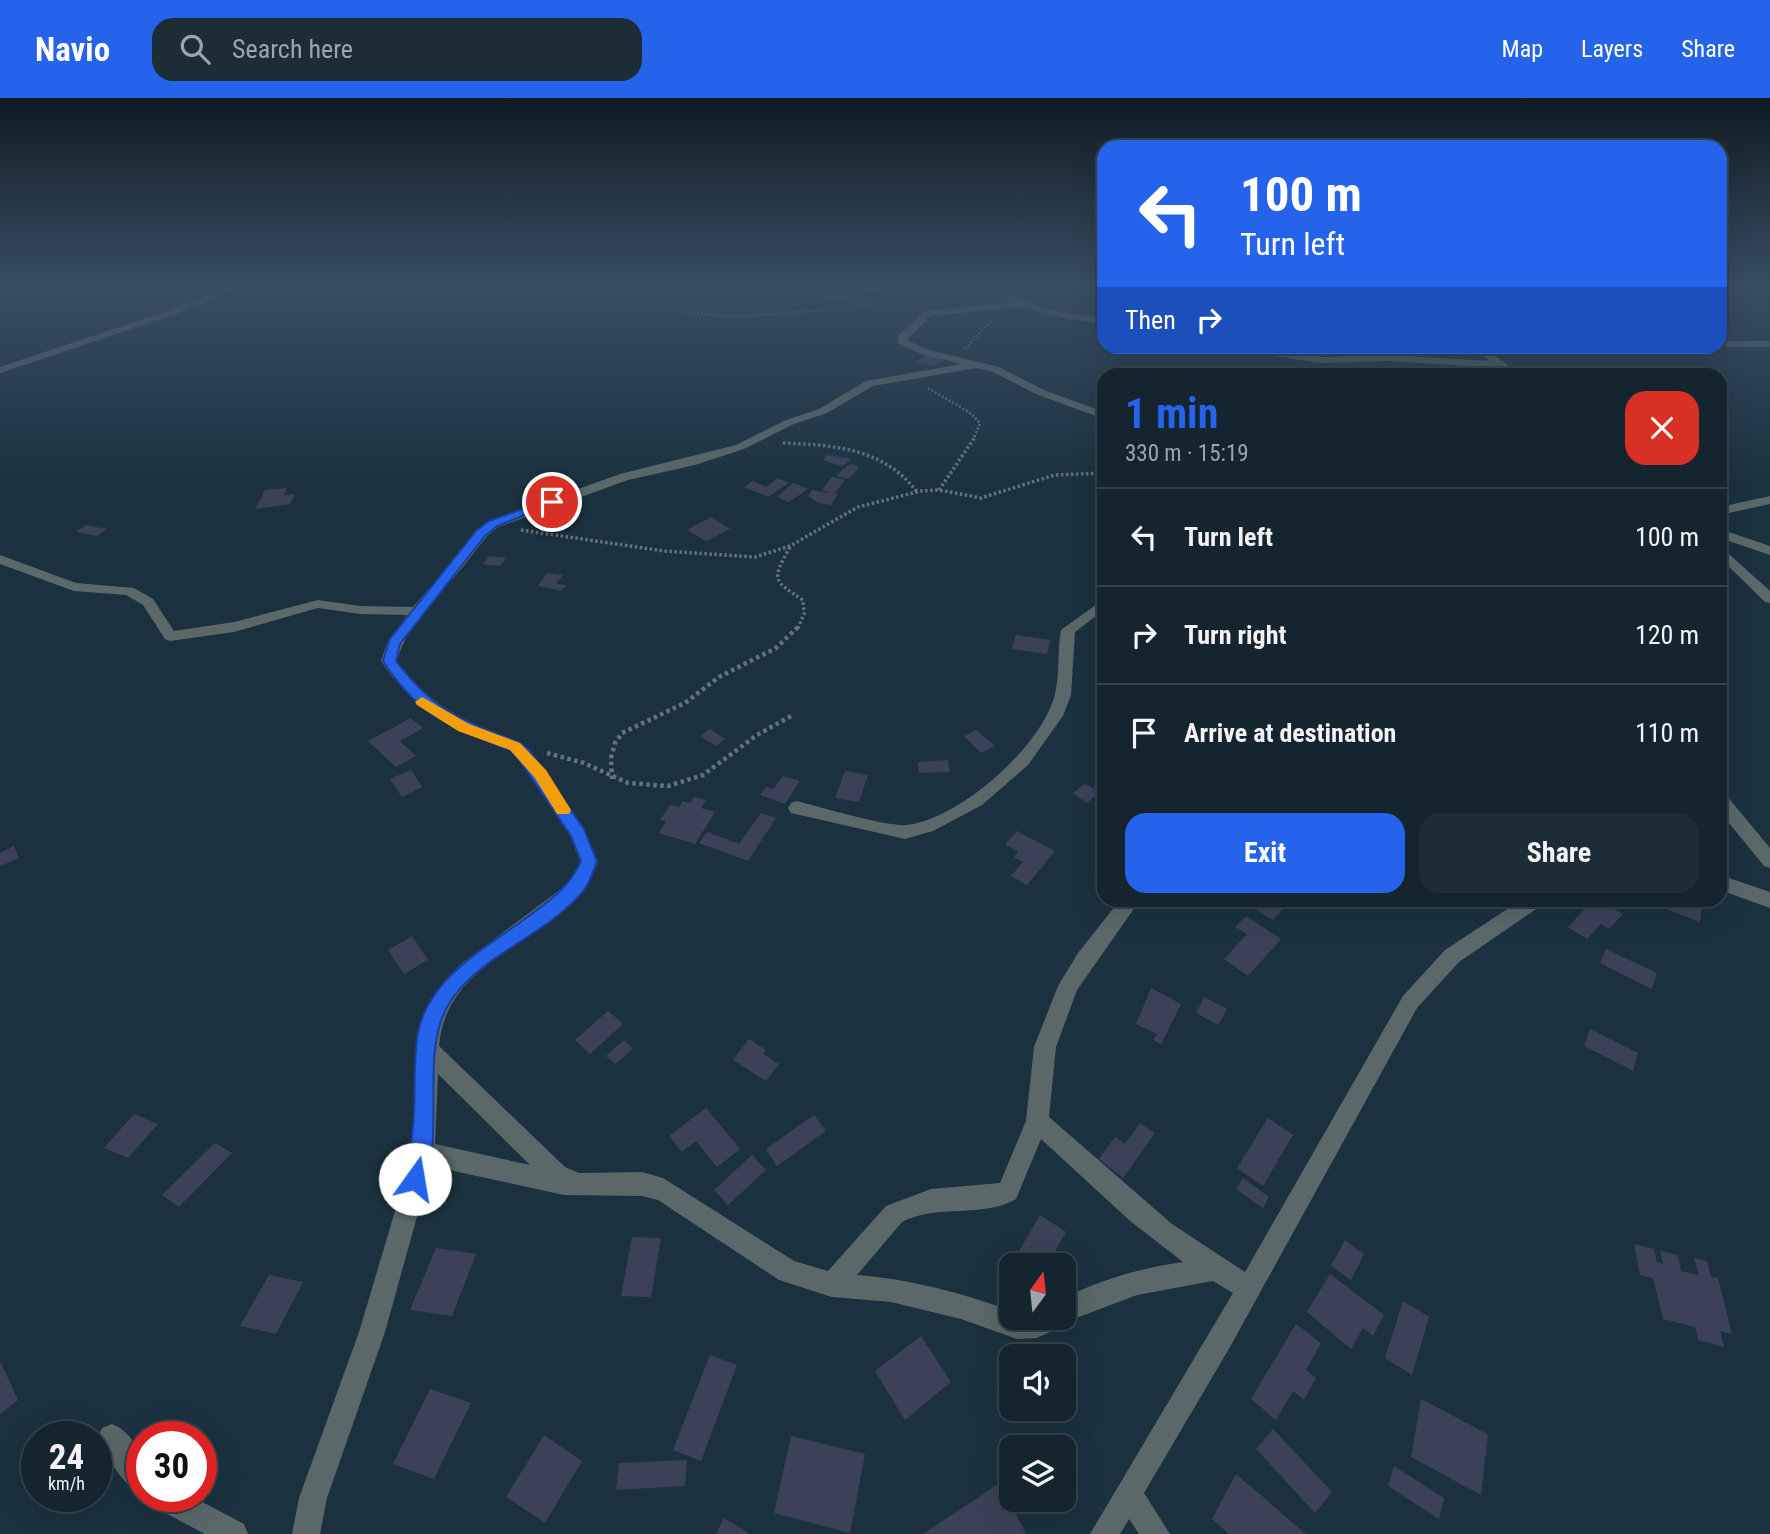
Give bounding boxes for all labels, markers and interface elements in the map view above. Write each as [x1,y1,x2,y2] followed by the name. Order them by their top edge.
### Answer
[152,18,642,81] search box
[35,30,110,69] text: Navio
[176,30,214,68] icon: search
[232,34,353,64] text: Search here
[1502,35,1543,63] text: Map
[1581,35,1643,63] text: Layers
[1681,35,1735,63] text: Share
[1240,166,1362,223] text: 100 m
[1125,168,1216,259] icon: left
[1240,225,1345,263] text: Turn left
[1190,301,1228,339] icon: right
[1125,305,1176,335] text: Then
[1125,389,1218,438] text: 1 min
[1625,391,1699,465] button: close
[1125,440,1249,467] text: 330 m · 15:19
[522,472,582,532] pin
[533,483,571,521] icon: arrive
[1125,518,1163,556] icon: left
[1184,522,1273,552] text: Turn left
[1635,522,1699,552] text: 100 m
[1125,616,1163,654] icon: right
[1184,620,1286,650] text: Turn right
[1635,620,1699,650] text: 120 m
[1125,714,1163,752] icon: arrive
[1184,718,1396,748] text: Arrive at destination
[1635,718,1699,748] text: 110 m
[1125,813,1405,893] button: Exit
[1419,813,1699,893] button: Share
[378,1142,452,1216] position arrow
[999,1253,1076,1330] north arrow
[999,1253,1076,1512] map controls
[999,1344,1076,1421] button: sound
[126,1421,217,1512] speed limit sign: 30
[999,1435,1076,1512] button: layers
[49,1437,84,1478] text: 24
[48,1473,85,1494] text: km/h

